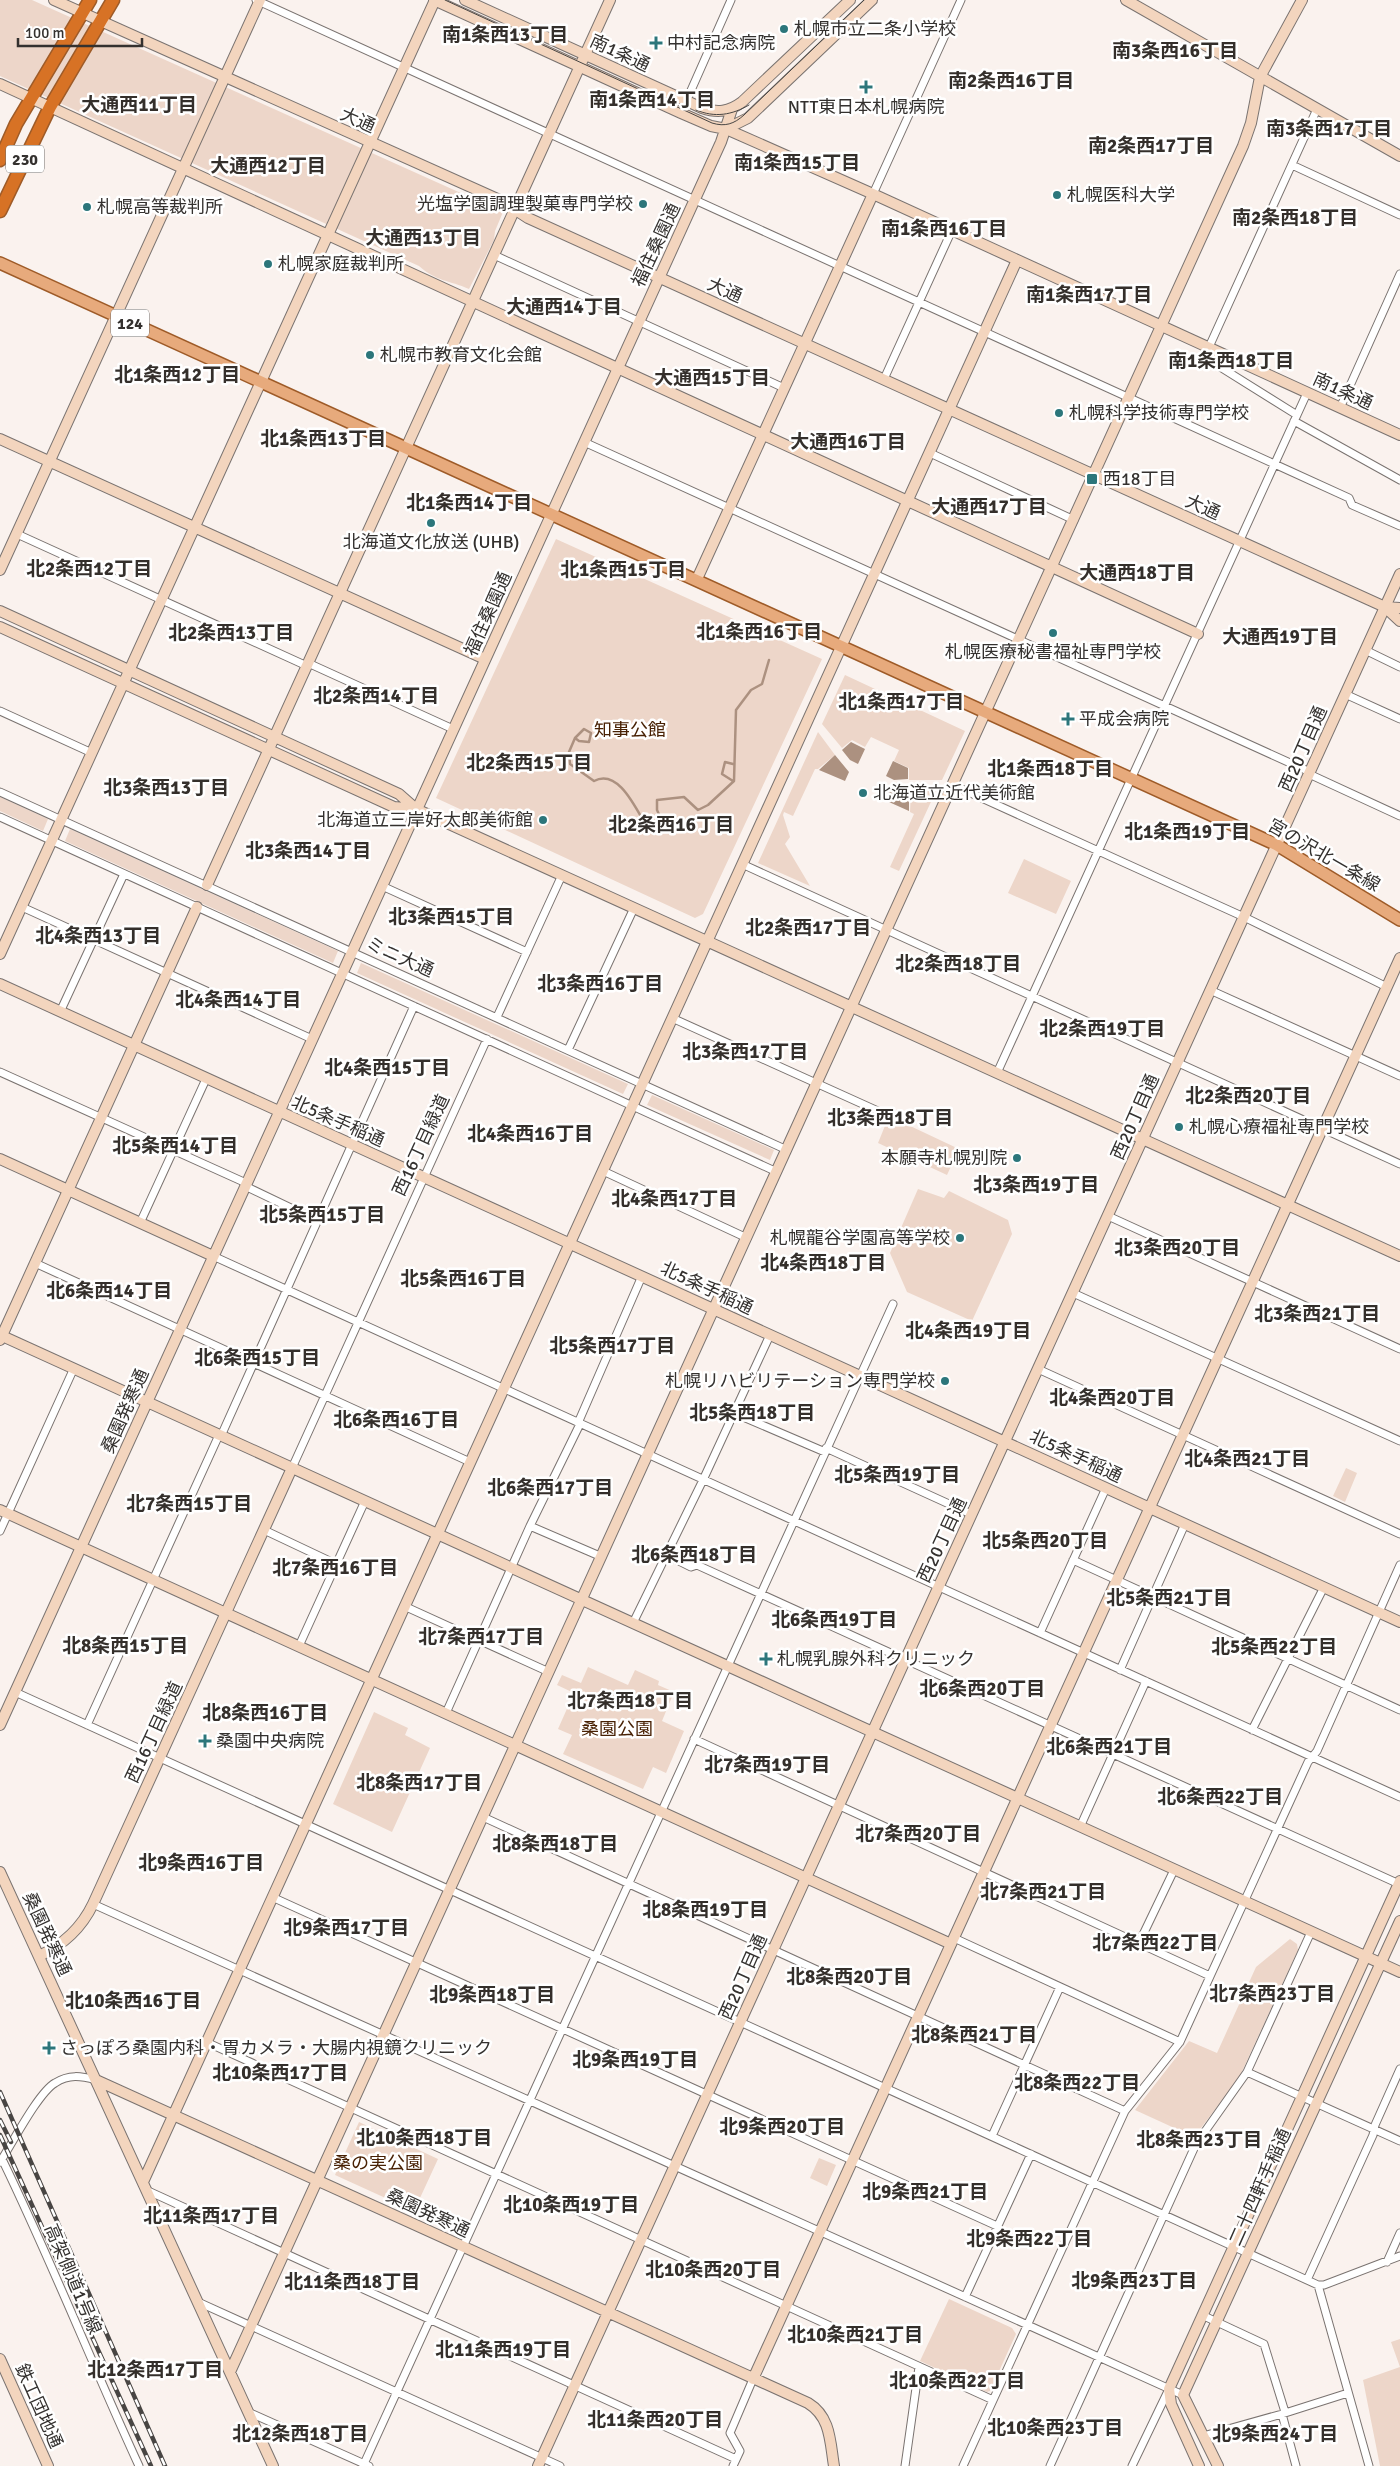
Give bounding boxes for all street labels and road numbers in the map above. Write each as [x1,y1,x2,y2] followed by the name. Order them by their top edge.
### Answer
[586,30,654,76] street label: 南1条通
[337,103,379,137] street label: 大通
[6,146,44,172] road number: 230
[627,200,685,290] street label: 福住桑園通
[704,273,746,307] street label: 大通
[111,309,149,336] road number: 124
[1309,368,1377,414] street label: 南1条通
[1182,490,1224,524] street label: 大通
[460,568,516,660] street label: 福住桑園通
[1274,703,1332,795] street label: 西20丁目通
[1264,814,1384,896] street label: 宮の沢北一条線
[363,932,437,982] street label: ミニ大通
[1106,1071,1164,1163] street label: 西20丁目通
[288,1091,388,1151] street label: 北5条手稲通
[388,1091,454,1199] street label: 西16丁目緑道
[657,1257,757,1319] street label: 北5条手稲通
[97,1365,153,1457] street label: 桑園発寒通
[1026,1425,1126,1487] street label: 北5条手稲通
[913,1494,971,1586] street label: 西20丁目通
[121,1678,187,1786] street label: 西16丁目緑道
[18,1889,76,1979] street label: 桑園発寒通
[714,1931,772,2023] street label: 西20丁目通
[1224,2125,1296,2249] street label: 二十四軒手稲通
[383,2184,473,2242] street label: 桑園発寒通
[40,2221,106,2337] street label: 高架側道1号線
[11,2360,67,2452] street label: 鉄工団地通

